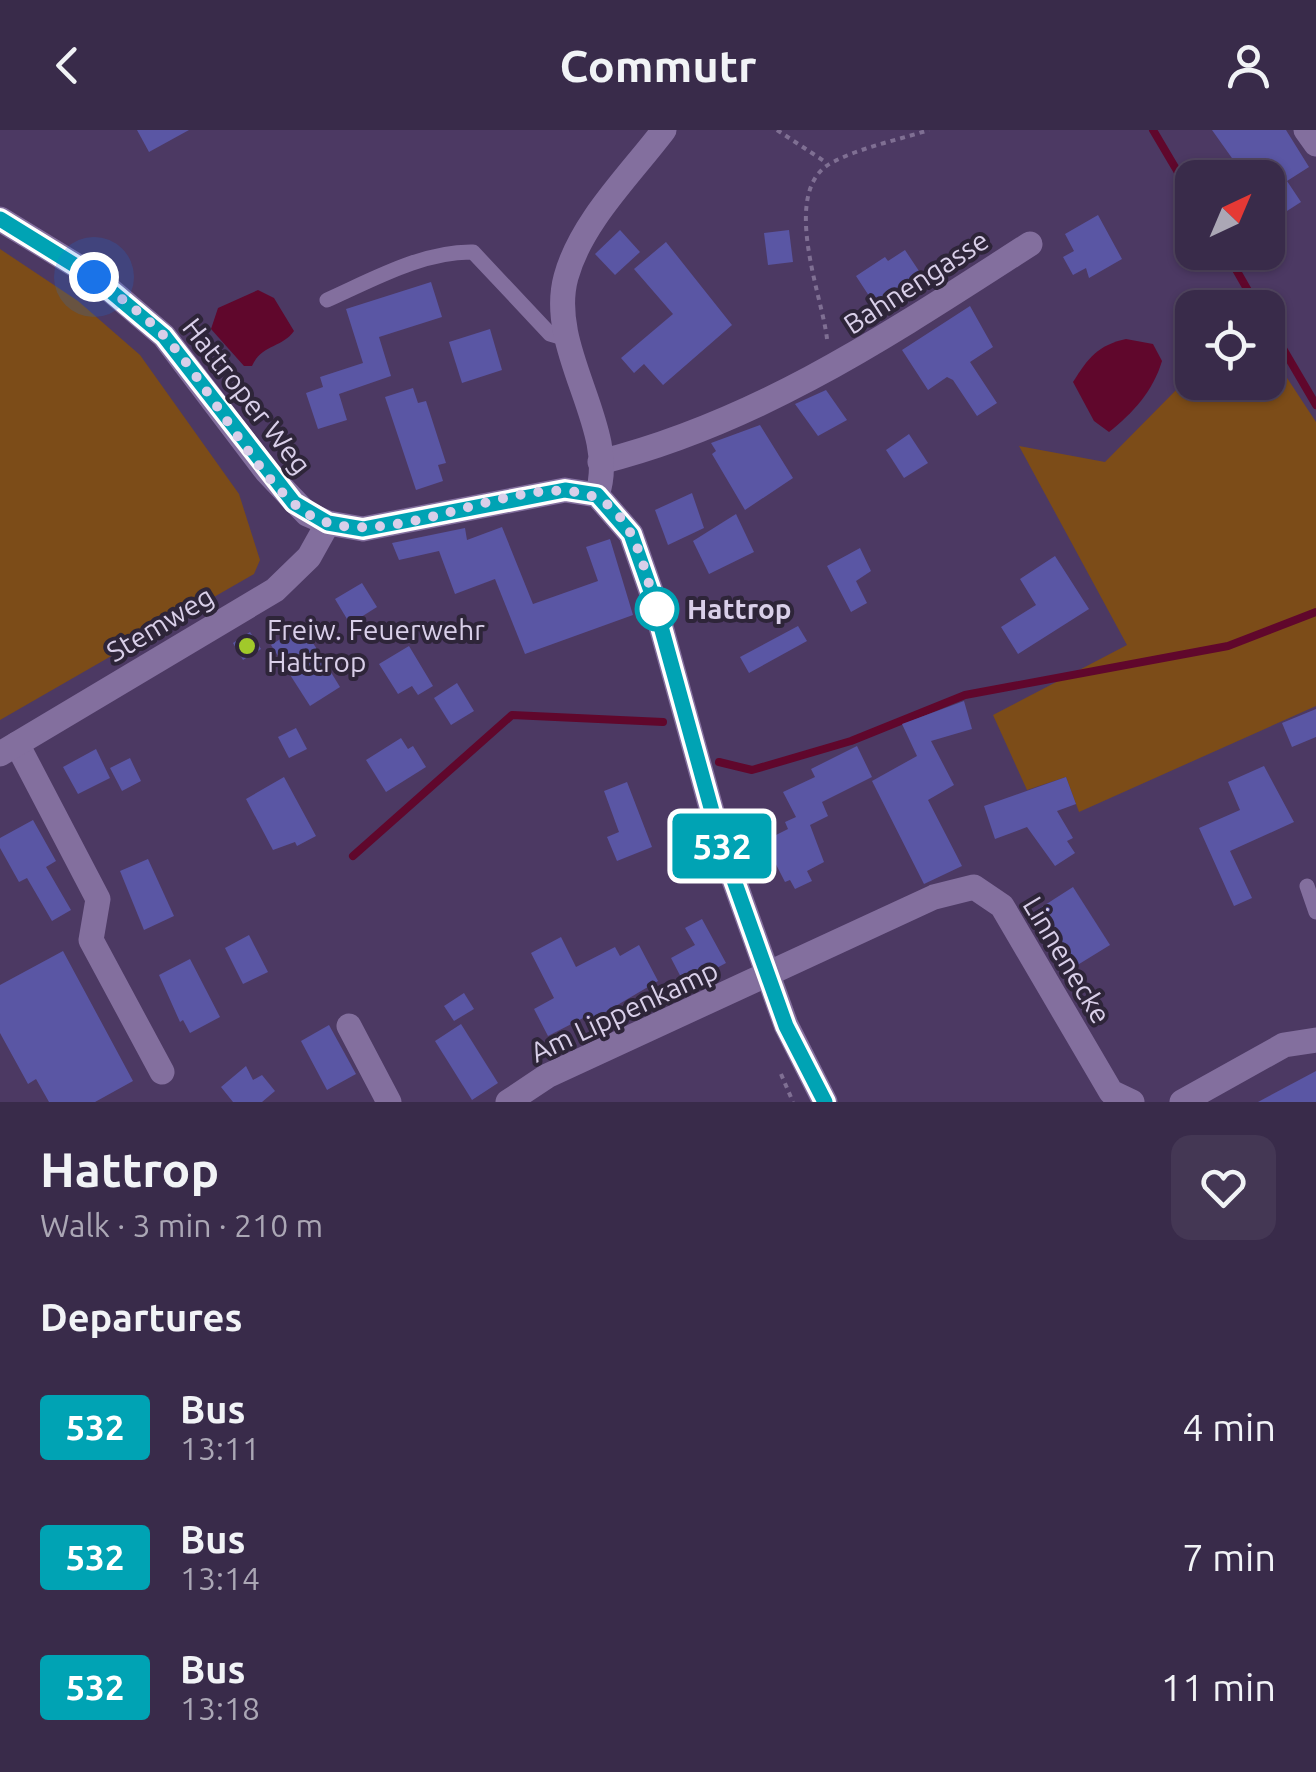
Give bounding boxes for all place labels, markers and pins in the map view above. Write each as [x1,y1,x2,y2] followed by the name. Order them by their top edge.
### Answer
[636,588,678,630] marker: Hattrop
[687,593,792,624] place label: Hattrop
[267,614,485,677] place label: Freiw. Feuerwehr Hattrop
[236,635,258,657] marker: Freiw. Feuerwehr Hattrop

